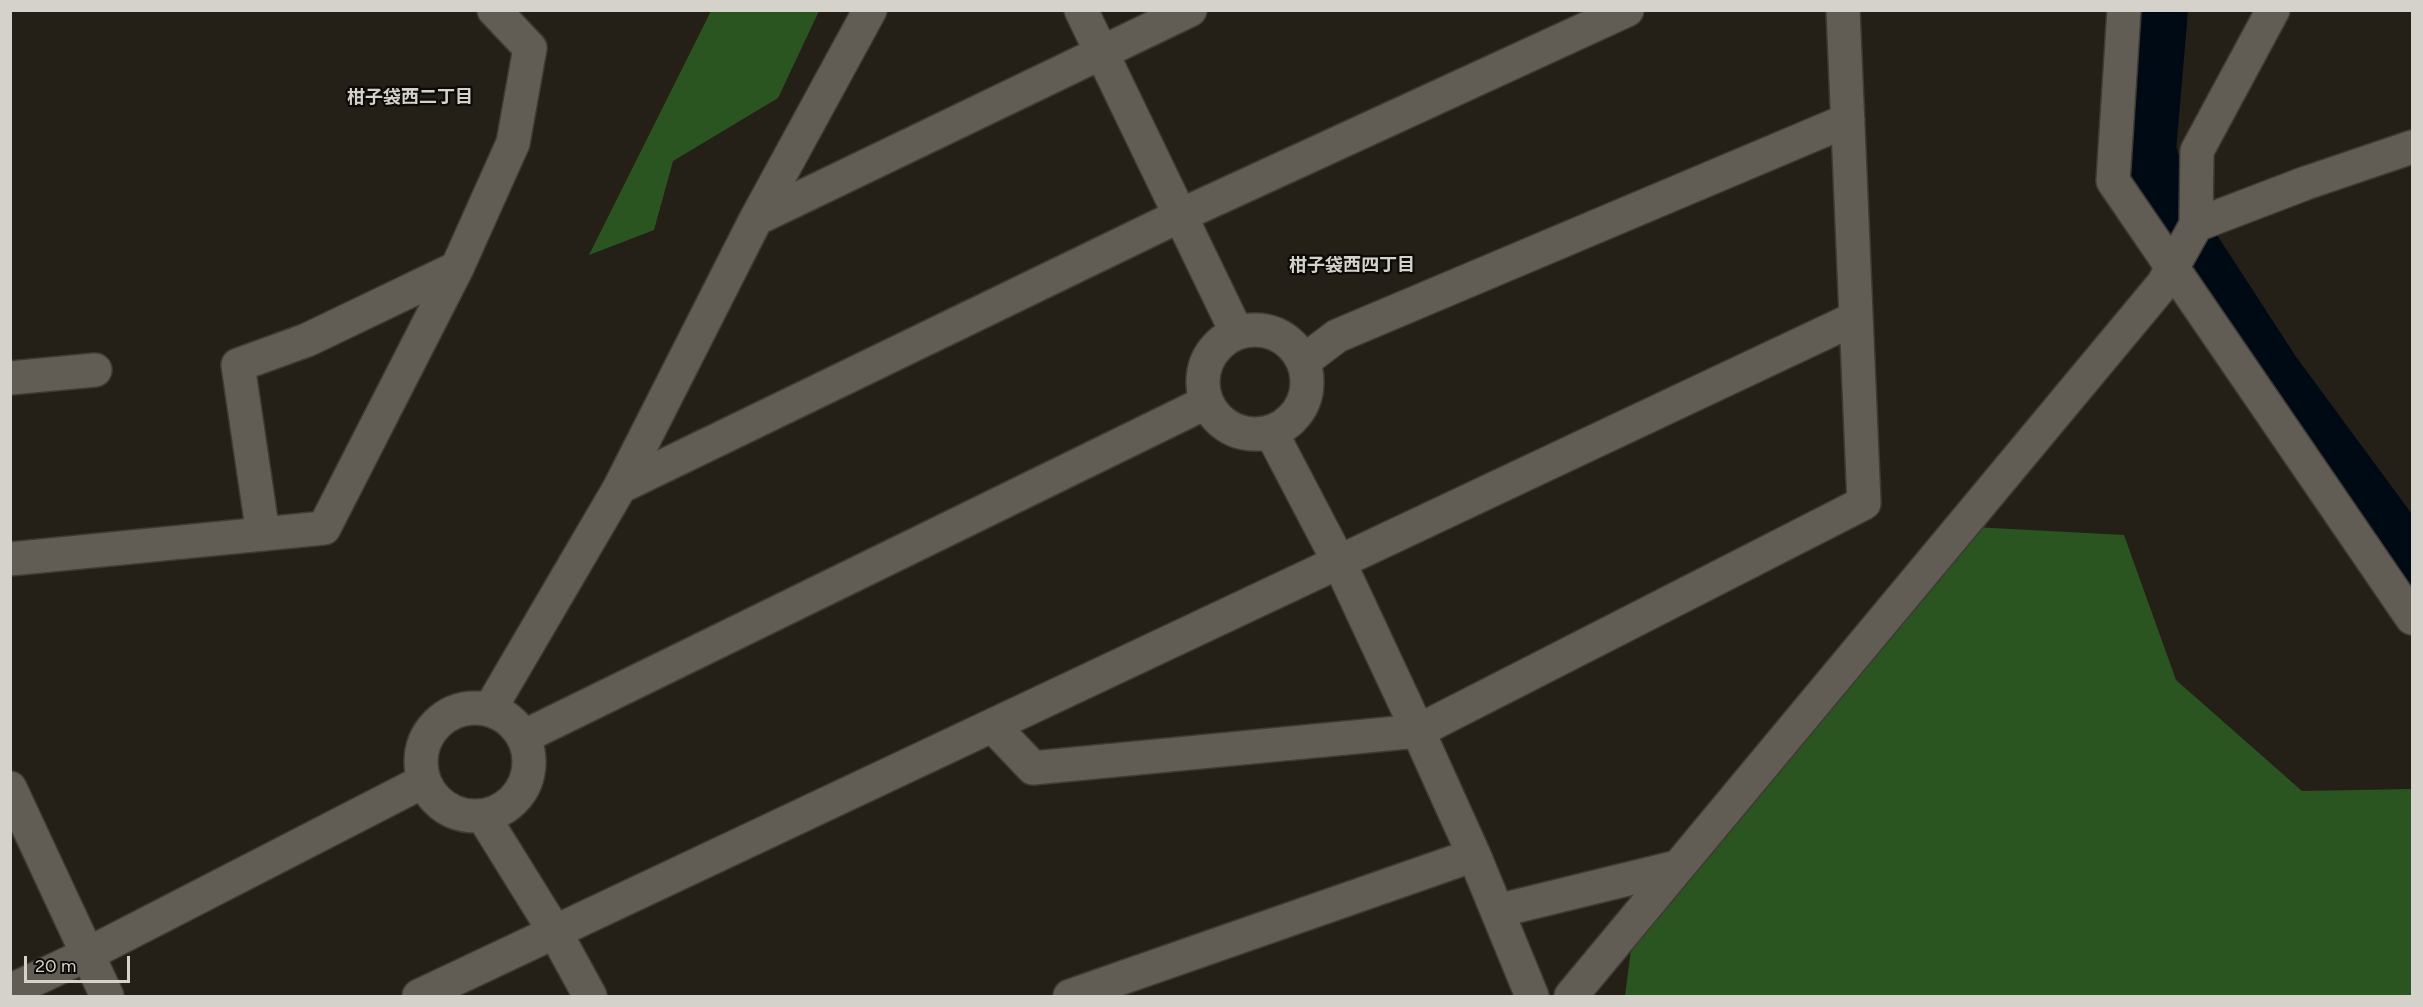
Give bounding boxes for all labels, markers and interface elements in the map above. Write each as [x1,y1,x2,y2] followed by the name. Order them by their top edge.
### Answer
[347,87,473,109] district label: 柑子袋西二丁目
[1289,255,1415,277] district label: 柑子袋西四丁目
[27,944,134,982] scale bar
[35,955,76,977] text: 20 m

